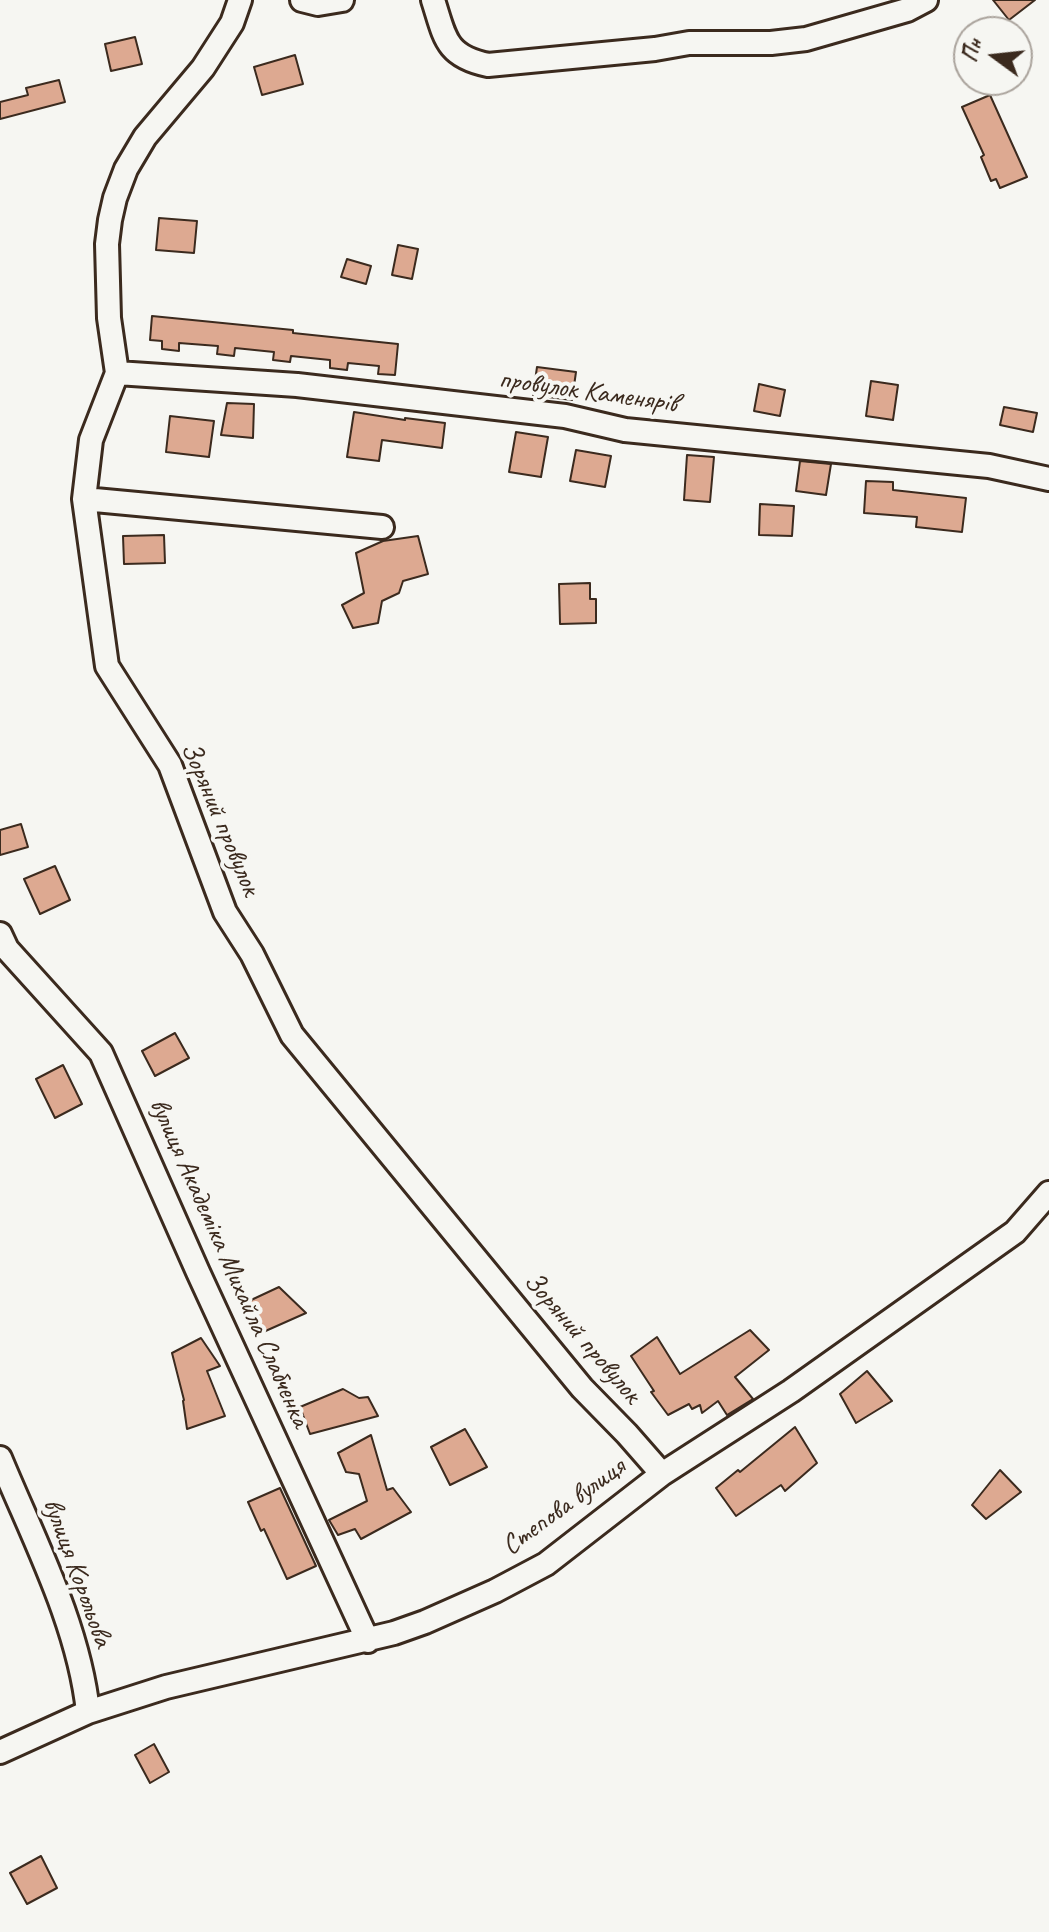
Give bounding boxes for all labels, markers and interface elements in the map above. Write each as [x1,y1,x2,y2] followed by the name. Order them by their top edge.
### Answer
[953,16,1033,96] north arrow
[955,36,988,65] text: Пн
[497,363,679,421] street label: провулок Каменярів
[173,737,267,901] street label: Зоряний провулок
[141,1093,317,1433] street label: вулиця Академіка Михайла Слабченка
[516,1265,648,1411] street label: Зоряний провулок
[496,1451,632,1563] street label: Степова вулиця
[35,1494,119,1652] street label: вулиця Корольова

